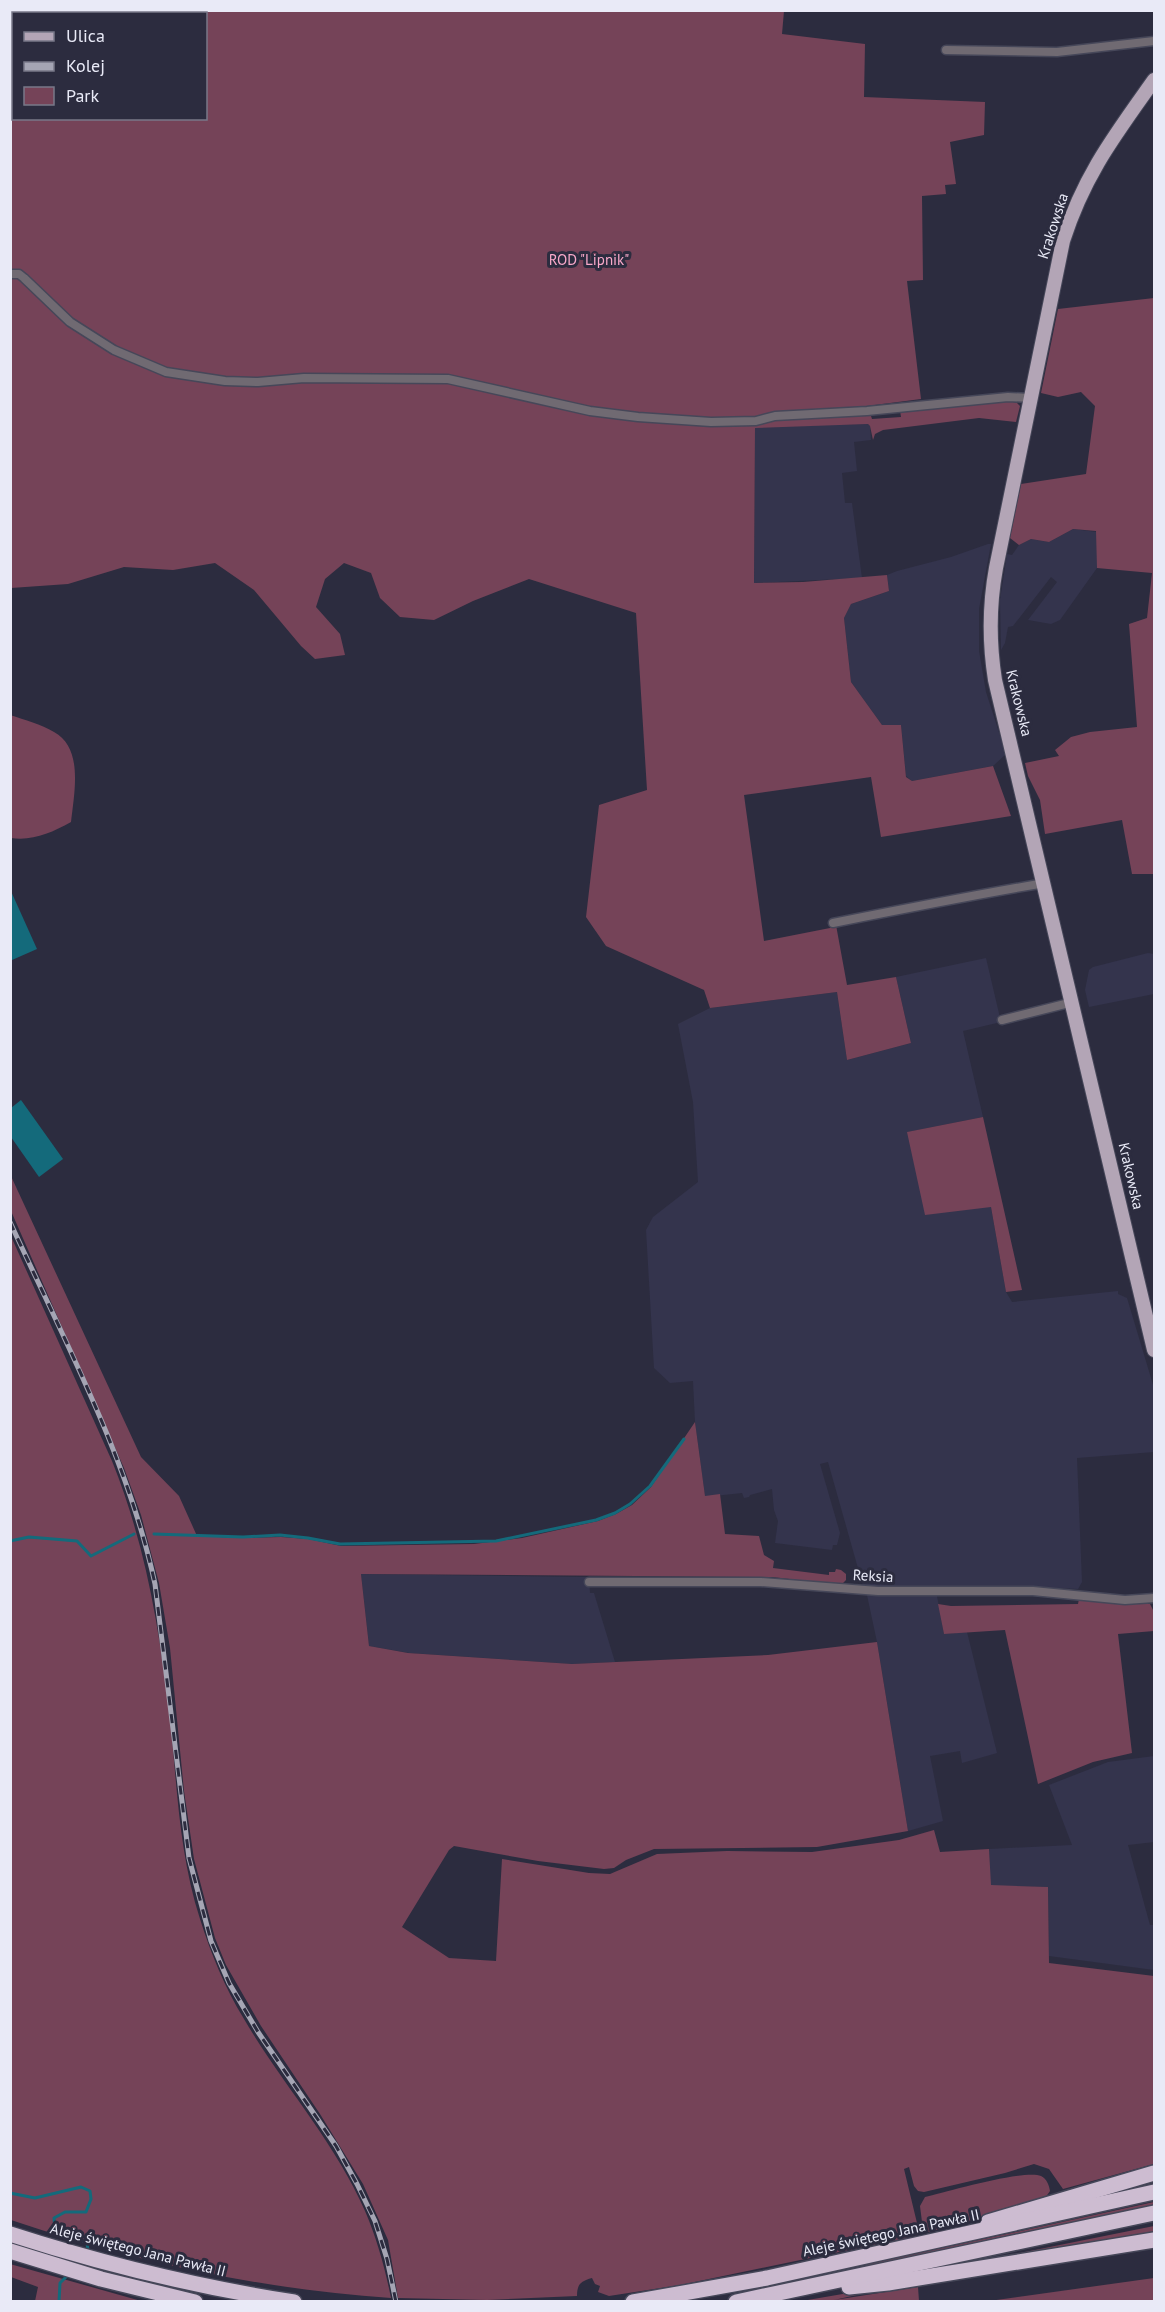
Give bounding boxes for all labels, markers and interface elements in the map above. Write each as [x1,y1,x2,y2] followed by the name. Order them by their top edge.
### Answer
[12,12,207,120] legend
[66,24,105,47] text: Ulica
[66,54,105,77] text: Kolej
[66,84,99,107] text: Park
[1033,191,1072,261] street label: Krakowska
[549,250,629,269] park label: ROD "Lipnik"
[1002,668,1037,738] street label: Krakowska
[1115,1141,1148,1211] street label: Krakowska
[852,1565,894,1586] street label: Reksia
[801,2204,981,2261] street label: Aleje świętego Jana Pawła II
[48,2218,228,2281] street label: Aleje świętego Jana Pawła II

